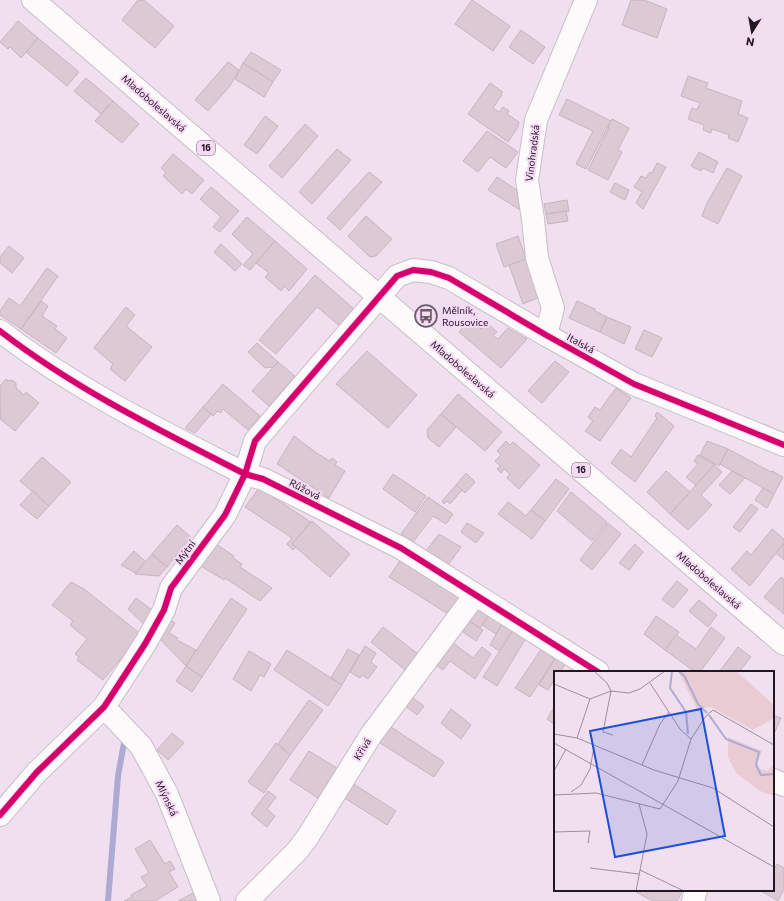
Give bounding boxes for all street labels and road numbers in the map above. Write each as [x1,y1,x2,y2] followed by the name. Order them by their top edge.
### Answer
[119,72,189,134] street label: Mladoboleslavská
[523,124,541,182] street label: Vinohradská
[197,141,215,155] road number: 16
[565,331,597,355] street label: Italská
[428,338,498,400] street label: Mladoboleslavská
[572,463,590,477] road number: 16
[287,476,323,502] street label: Růžová
[172,537,198,566] street label: Mýtní
[674,549,744,611] street label: Mladoboleslavská
[351,736,373,762] street label: Křivá
[153,778,181,818] street label: Mlýnská

